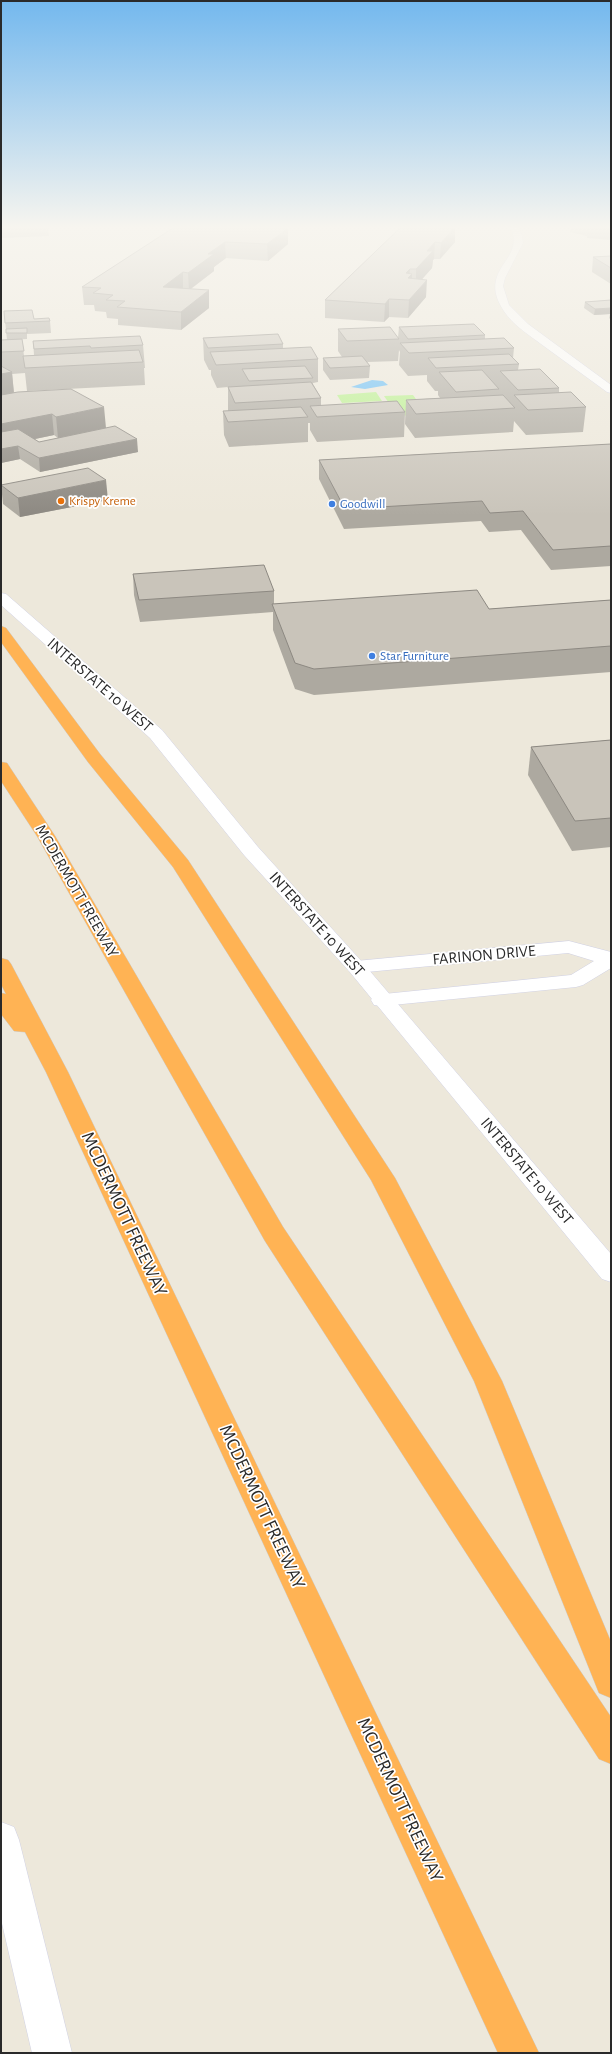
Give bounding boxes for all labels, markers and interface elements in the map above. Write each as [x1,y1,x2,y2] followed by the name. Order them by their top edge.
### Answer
[69,495,136,508] place label: Krispy Kreme
[56,496,66,506] marker: Krispy Kreme
[340,498,385,511] place label: Goodwill
[327,499,337,509] marker: Goodwill
[44,635,156,735] street label: INTERSTATE 10 WEST
[380,650,449,663] place label: Star Furniture
[367,651,377,661] marker: Star Furniture
[32,822,122,961] street label: MCDERMOTT FREEWAY
[266,869,368,979] street label: INTERSTATE 10 WEST
[432,943,536,967] street label: FARINON DRIVE
[478,1115,576,1228] street label: INTERSTATE 10 WEST
[78,1129,170,1299] street label: MCDERMOTT FREEWAY
[216,1422,308,1592] street label: MCDERMOTT FREEWAY
[354,1715,446,1885] street label: MCDERMOTT FREEWAY

